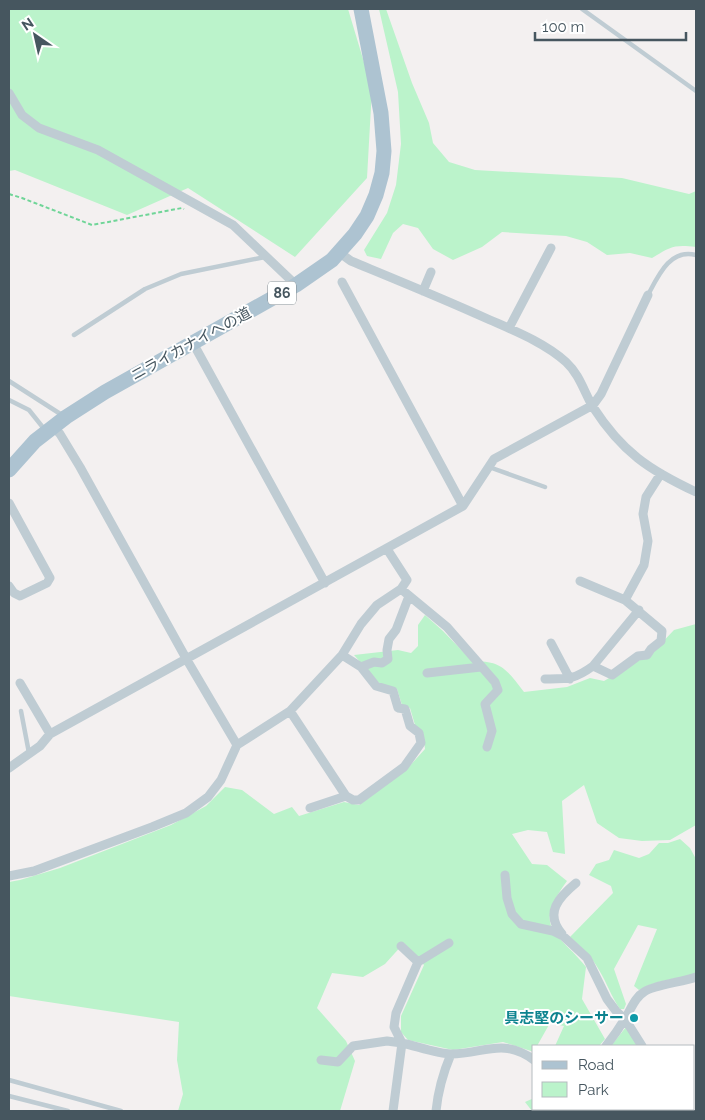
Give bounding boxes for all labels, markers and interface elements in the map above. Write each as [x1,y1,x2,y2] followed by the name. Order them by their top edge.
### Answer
[10,10,60,60] north arrow
[535,10,686,42] scale bar
[19,15,37,34] text: N
[542,18,584,36] text: 100 m
[268,282,296,304] road number: 86
[128,303,254,385] street label: ニライカナイへの道
[504,1009,624,1027] place label: 具志堅のシーサー
[628,1012,640,1024] marker: 具志堅のシーサー
[532,1045,695,1110] legend
[578,1056,614,1074] text: Road
[578,1081,609,1099] text: Park

